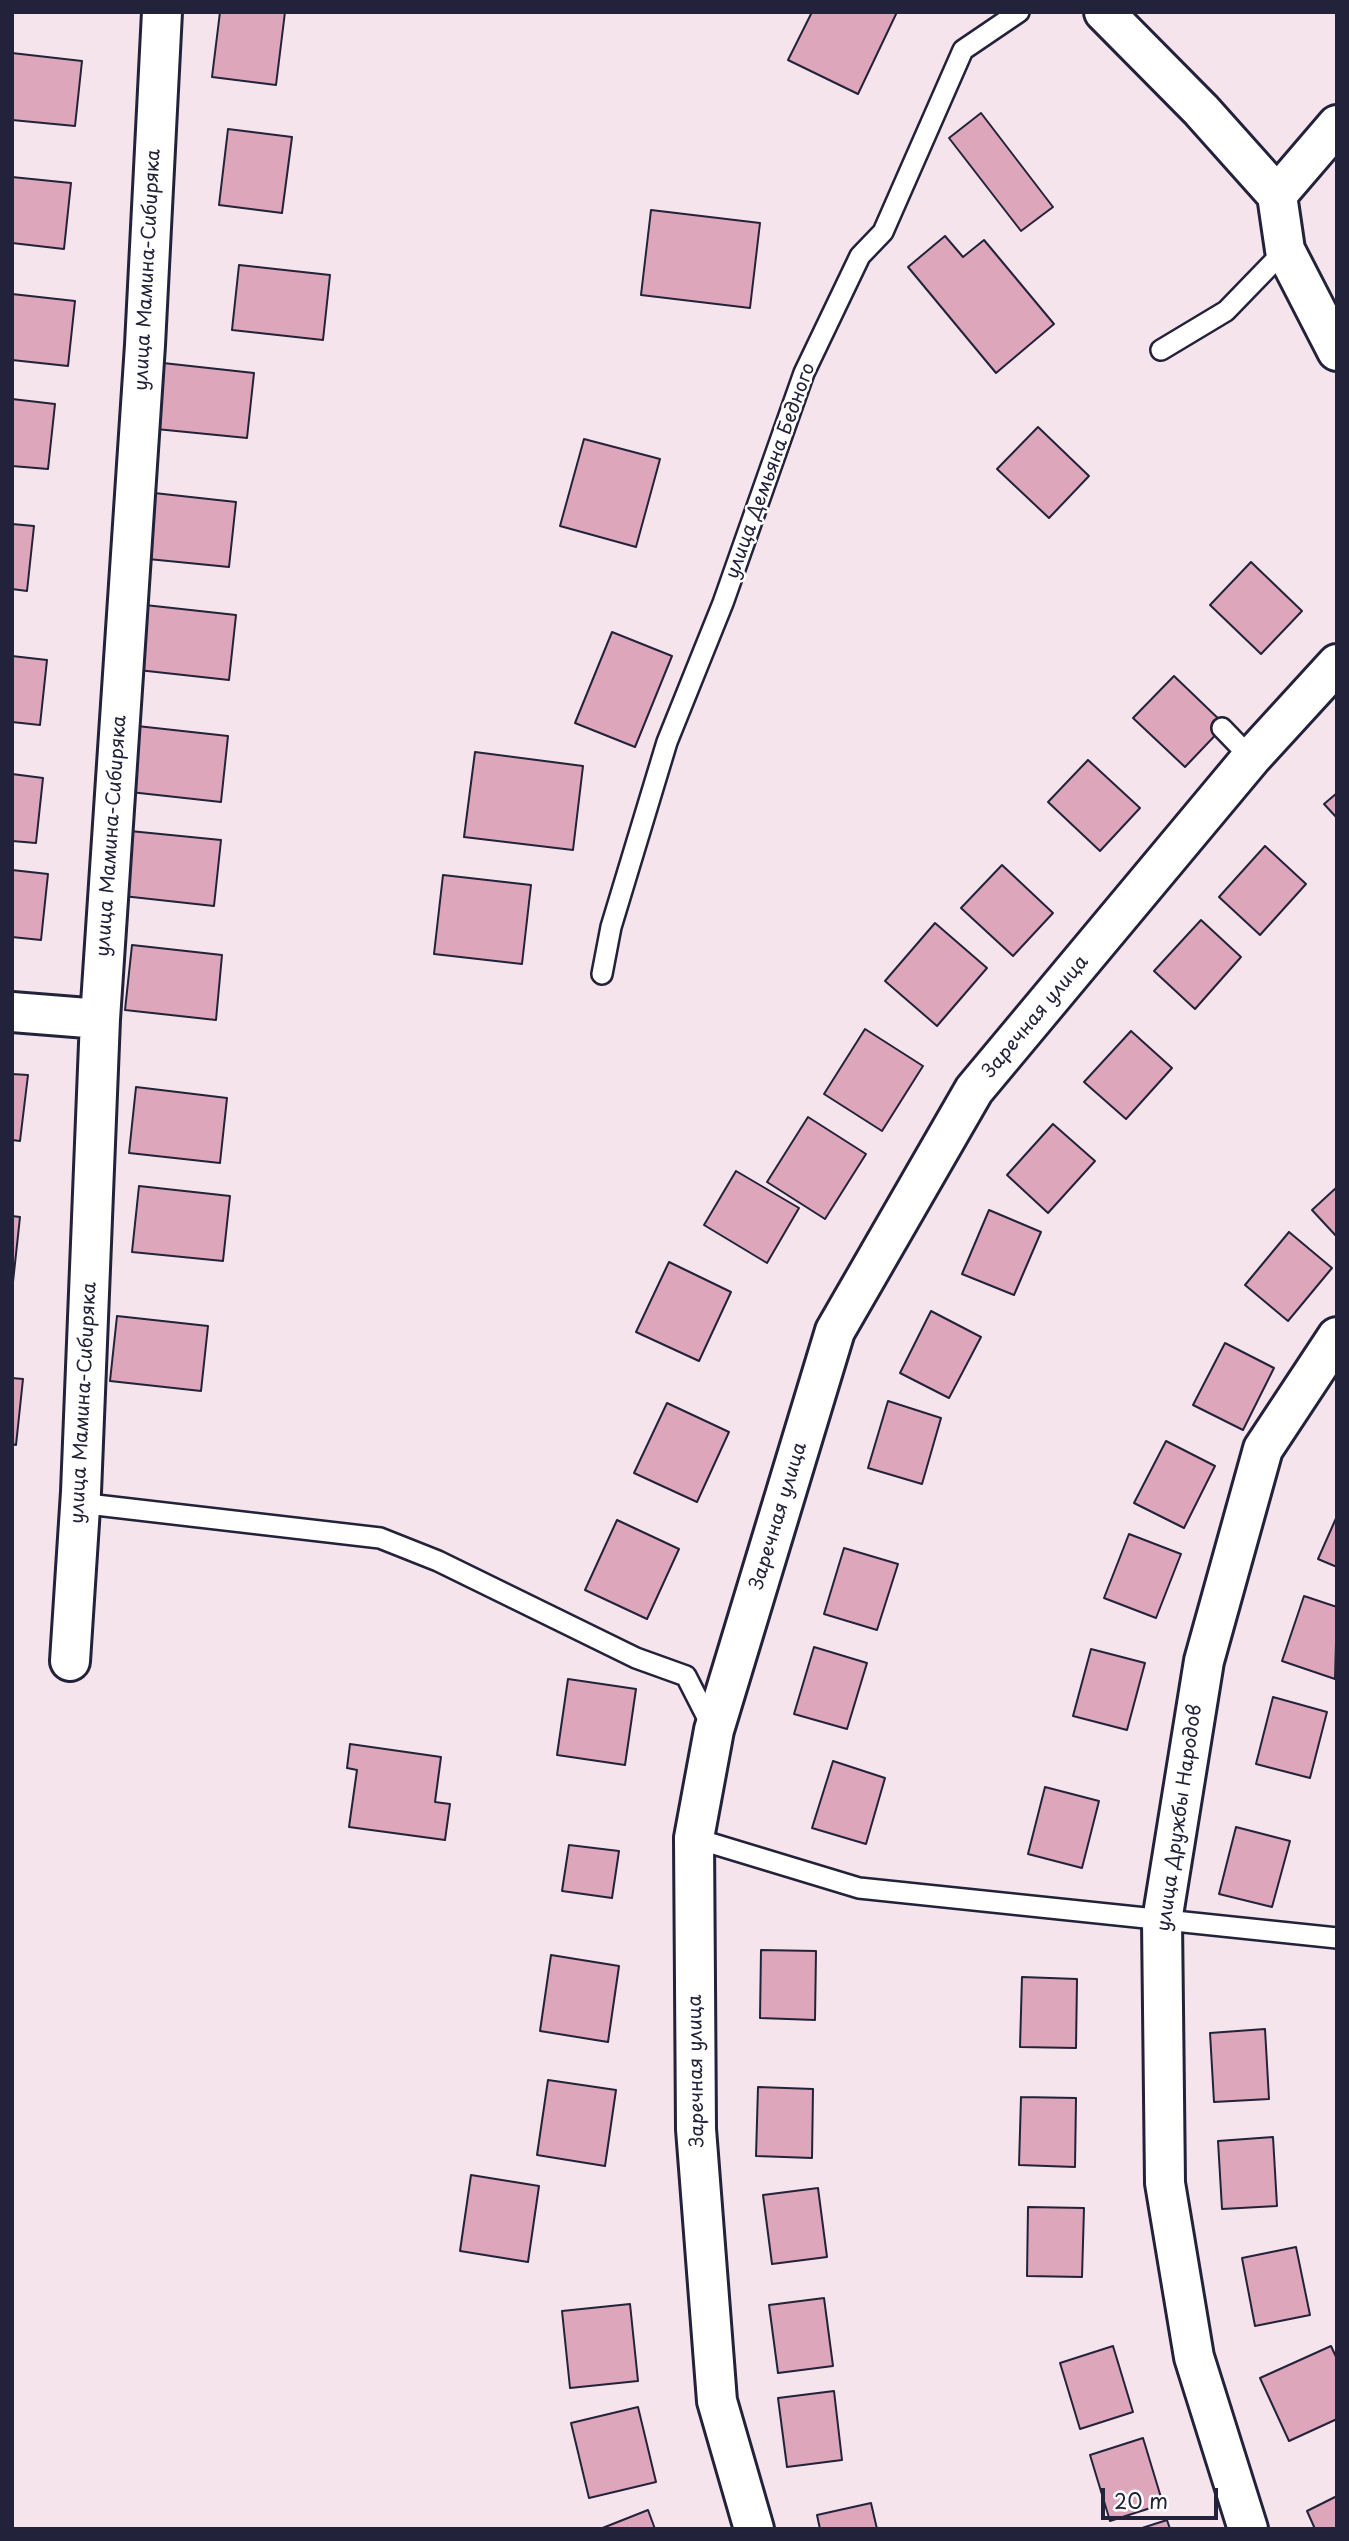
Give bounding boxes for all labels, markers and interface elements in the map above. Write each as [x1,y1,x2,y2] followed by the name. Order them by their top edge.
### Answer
[130,149,166,391] street label: улица Мамина-Сибиряка
[721,360,821,582] street label: улица Демьяна Бедного
[92,715,132,957] street label: улица Мамина-Сибиряка
[978,951,1094,1083] street label: Заречная улица
[66,1282,102,1524] street label: улица Мамина-Сибиряка
[746,1440,812,1592] street label: Заречная улица
[1153,1703,1207,1933] street label: улица Дружбы Народов
[684,1995,710,2147] street label: Заречная улица
[1104,2474,1221,2518] scale bar
[1114,2484,1168,2516] text: 20 m

